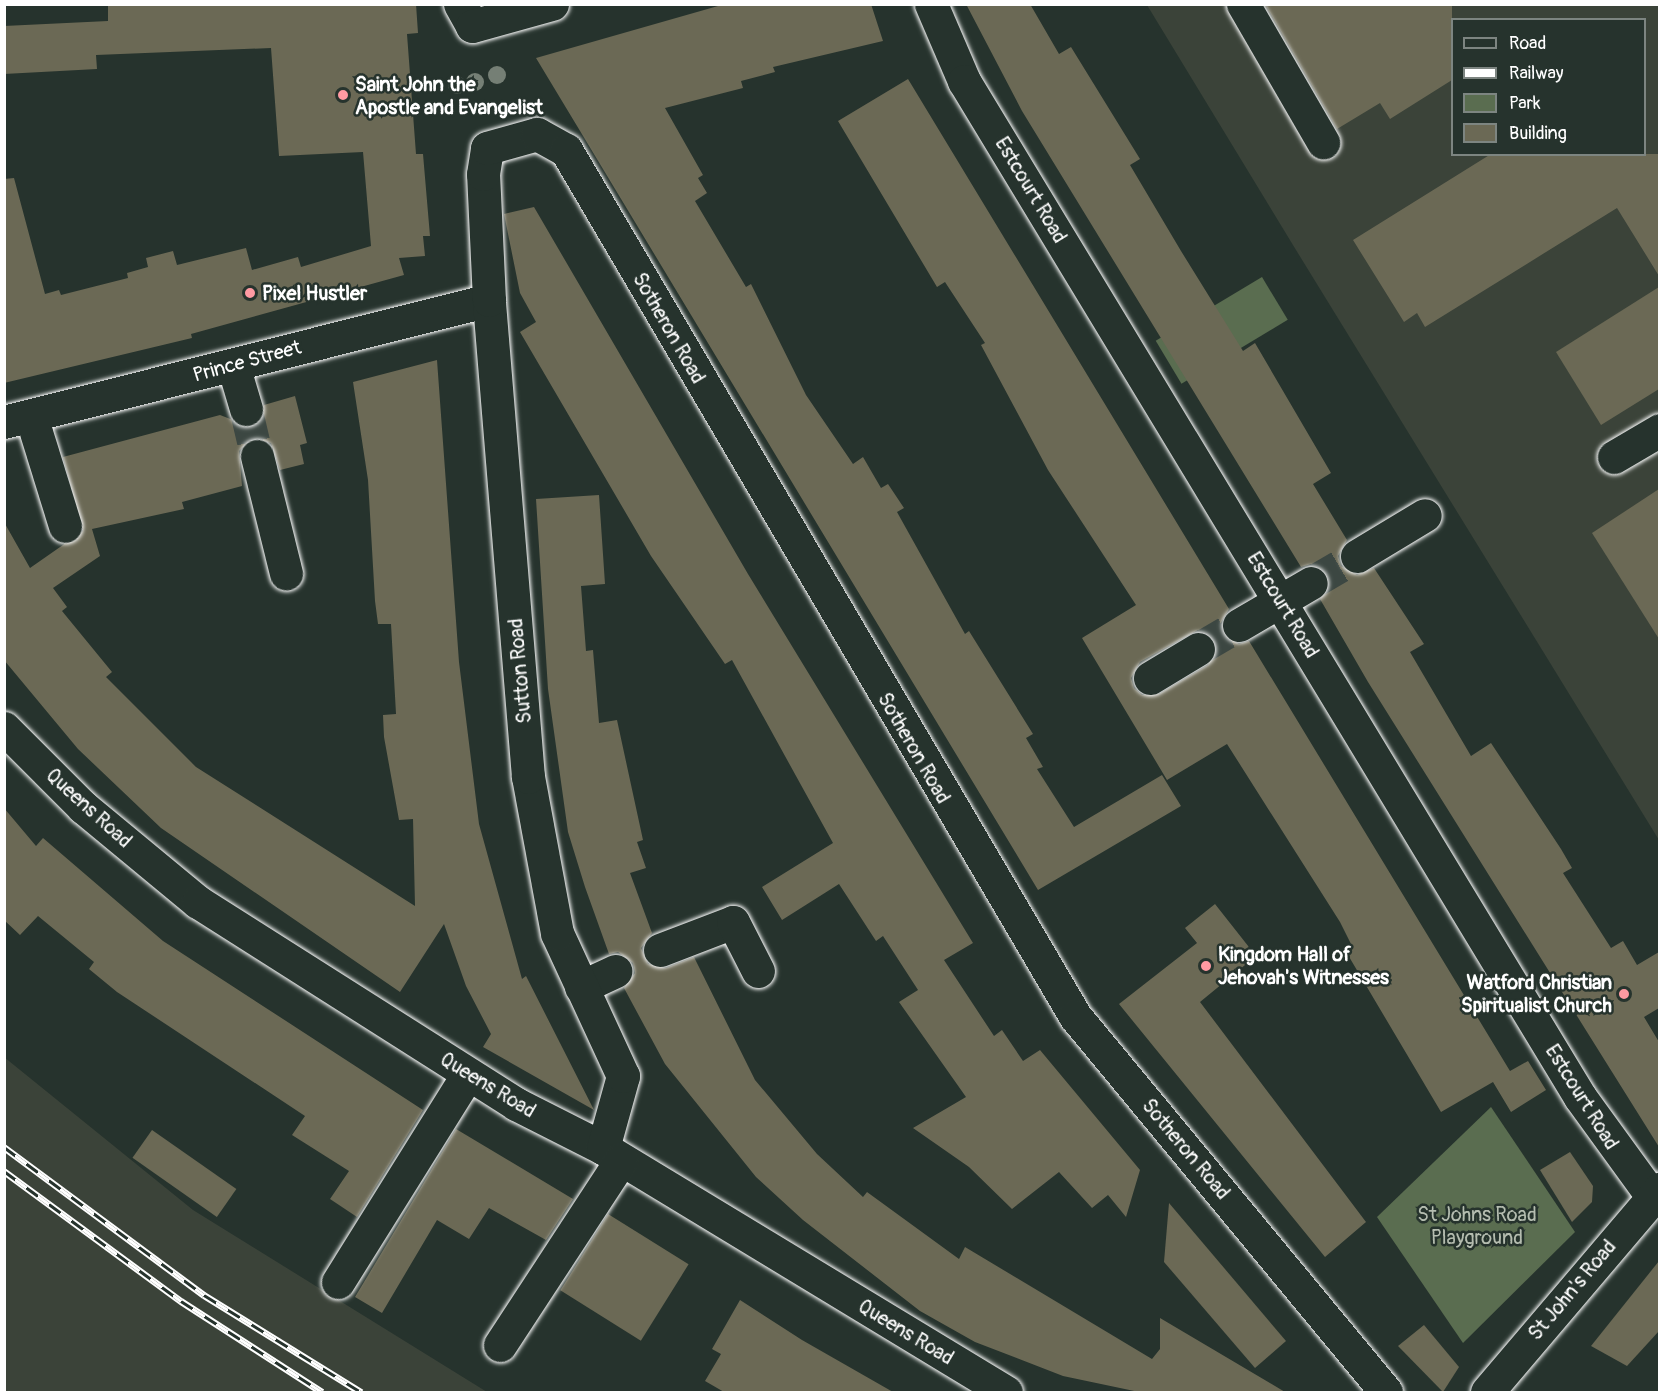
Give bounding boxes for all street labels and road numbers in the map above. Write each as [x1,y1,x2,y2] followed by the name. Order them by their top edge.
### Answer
[990,133,1072,247] street label: Estcourt Road
[628,268,710,388] street label: Sotheron Road
[190,335,304,387] street label: Prince Street
[1242,548,1324,662] street label: Estcourt Road
[503,617,537,725] street label: Sutton Road
[873,688,955,808] street label: Sotheron Road
[41,763,137,853] street label: Queens Road
[1540,1040,1624,1154] street label: Estcourt Road
[436,1047,540,1123] street label: Queens Road
[1137,1094,1235,1204] street label: Sotheron Road
[1523,1235,1621,1345] street label: St John's Road
[854,1294,958,1370] street label: Queens Road

